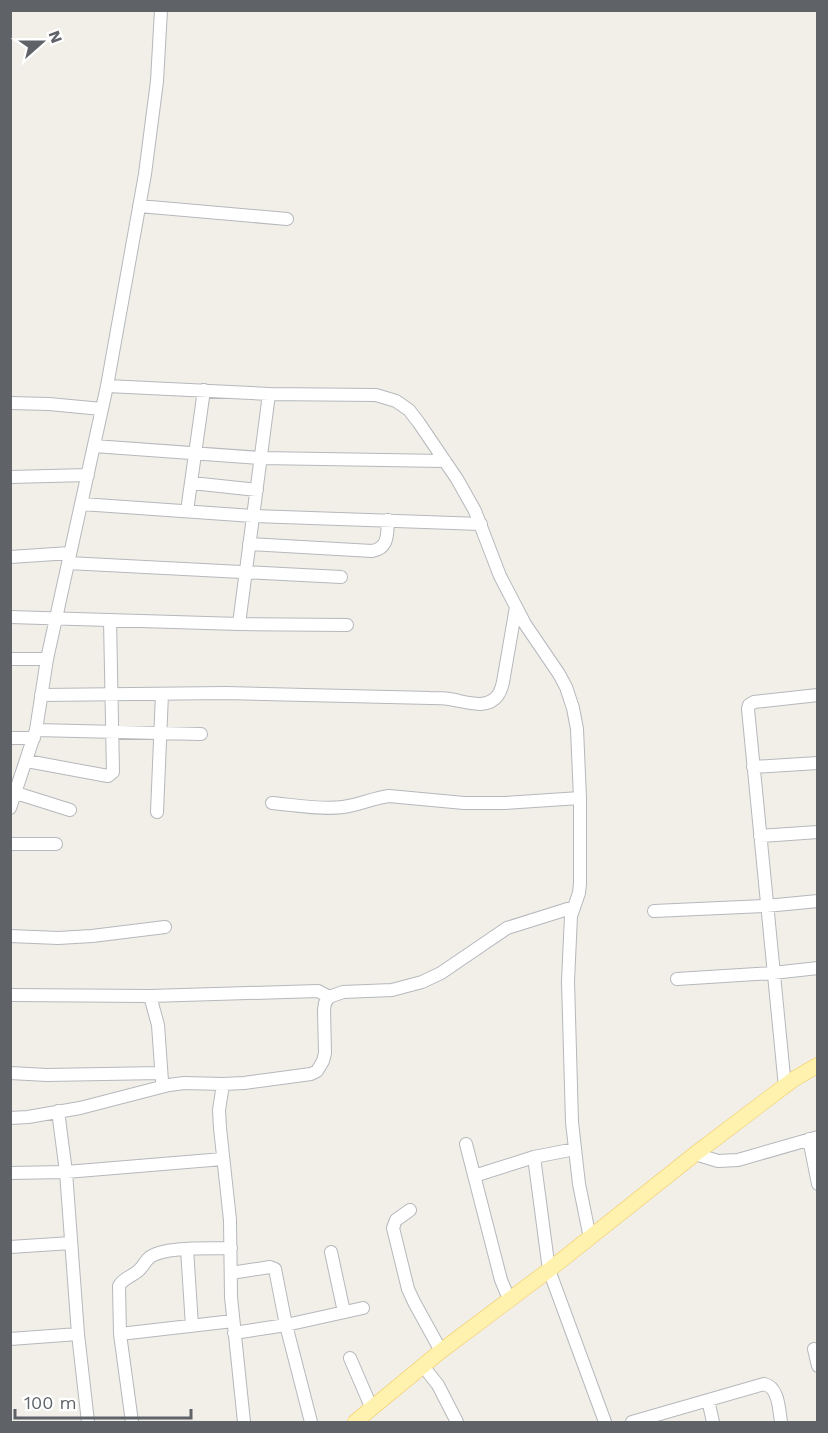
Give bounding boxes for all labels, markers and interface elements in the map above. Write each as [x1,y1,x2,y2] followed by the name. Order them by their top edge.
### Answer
[12,12,72,72] north arrow
[45,28,67,46] text: N
[15,1382,190,1420] scale bar
[24,1392,77,1413] text: 100 m

